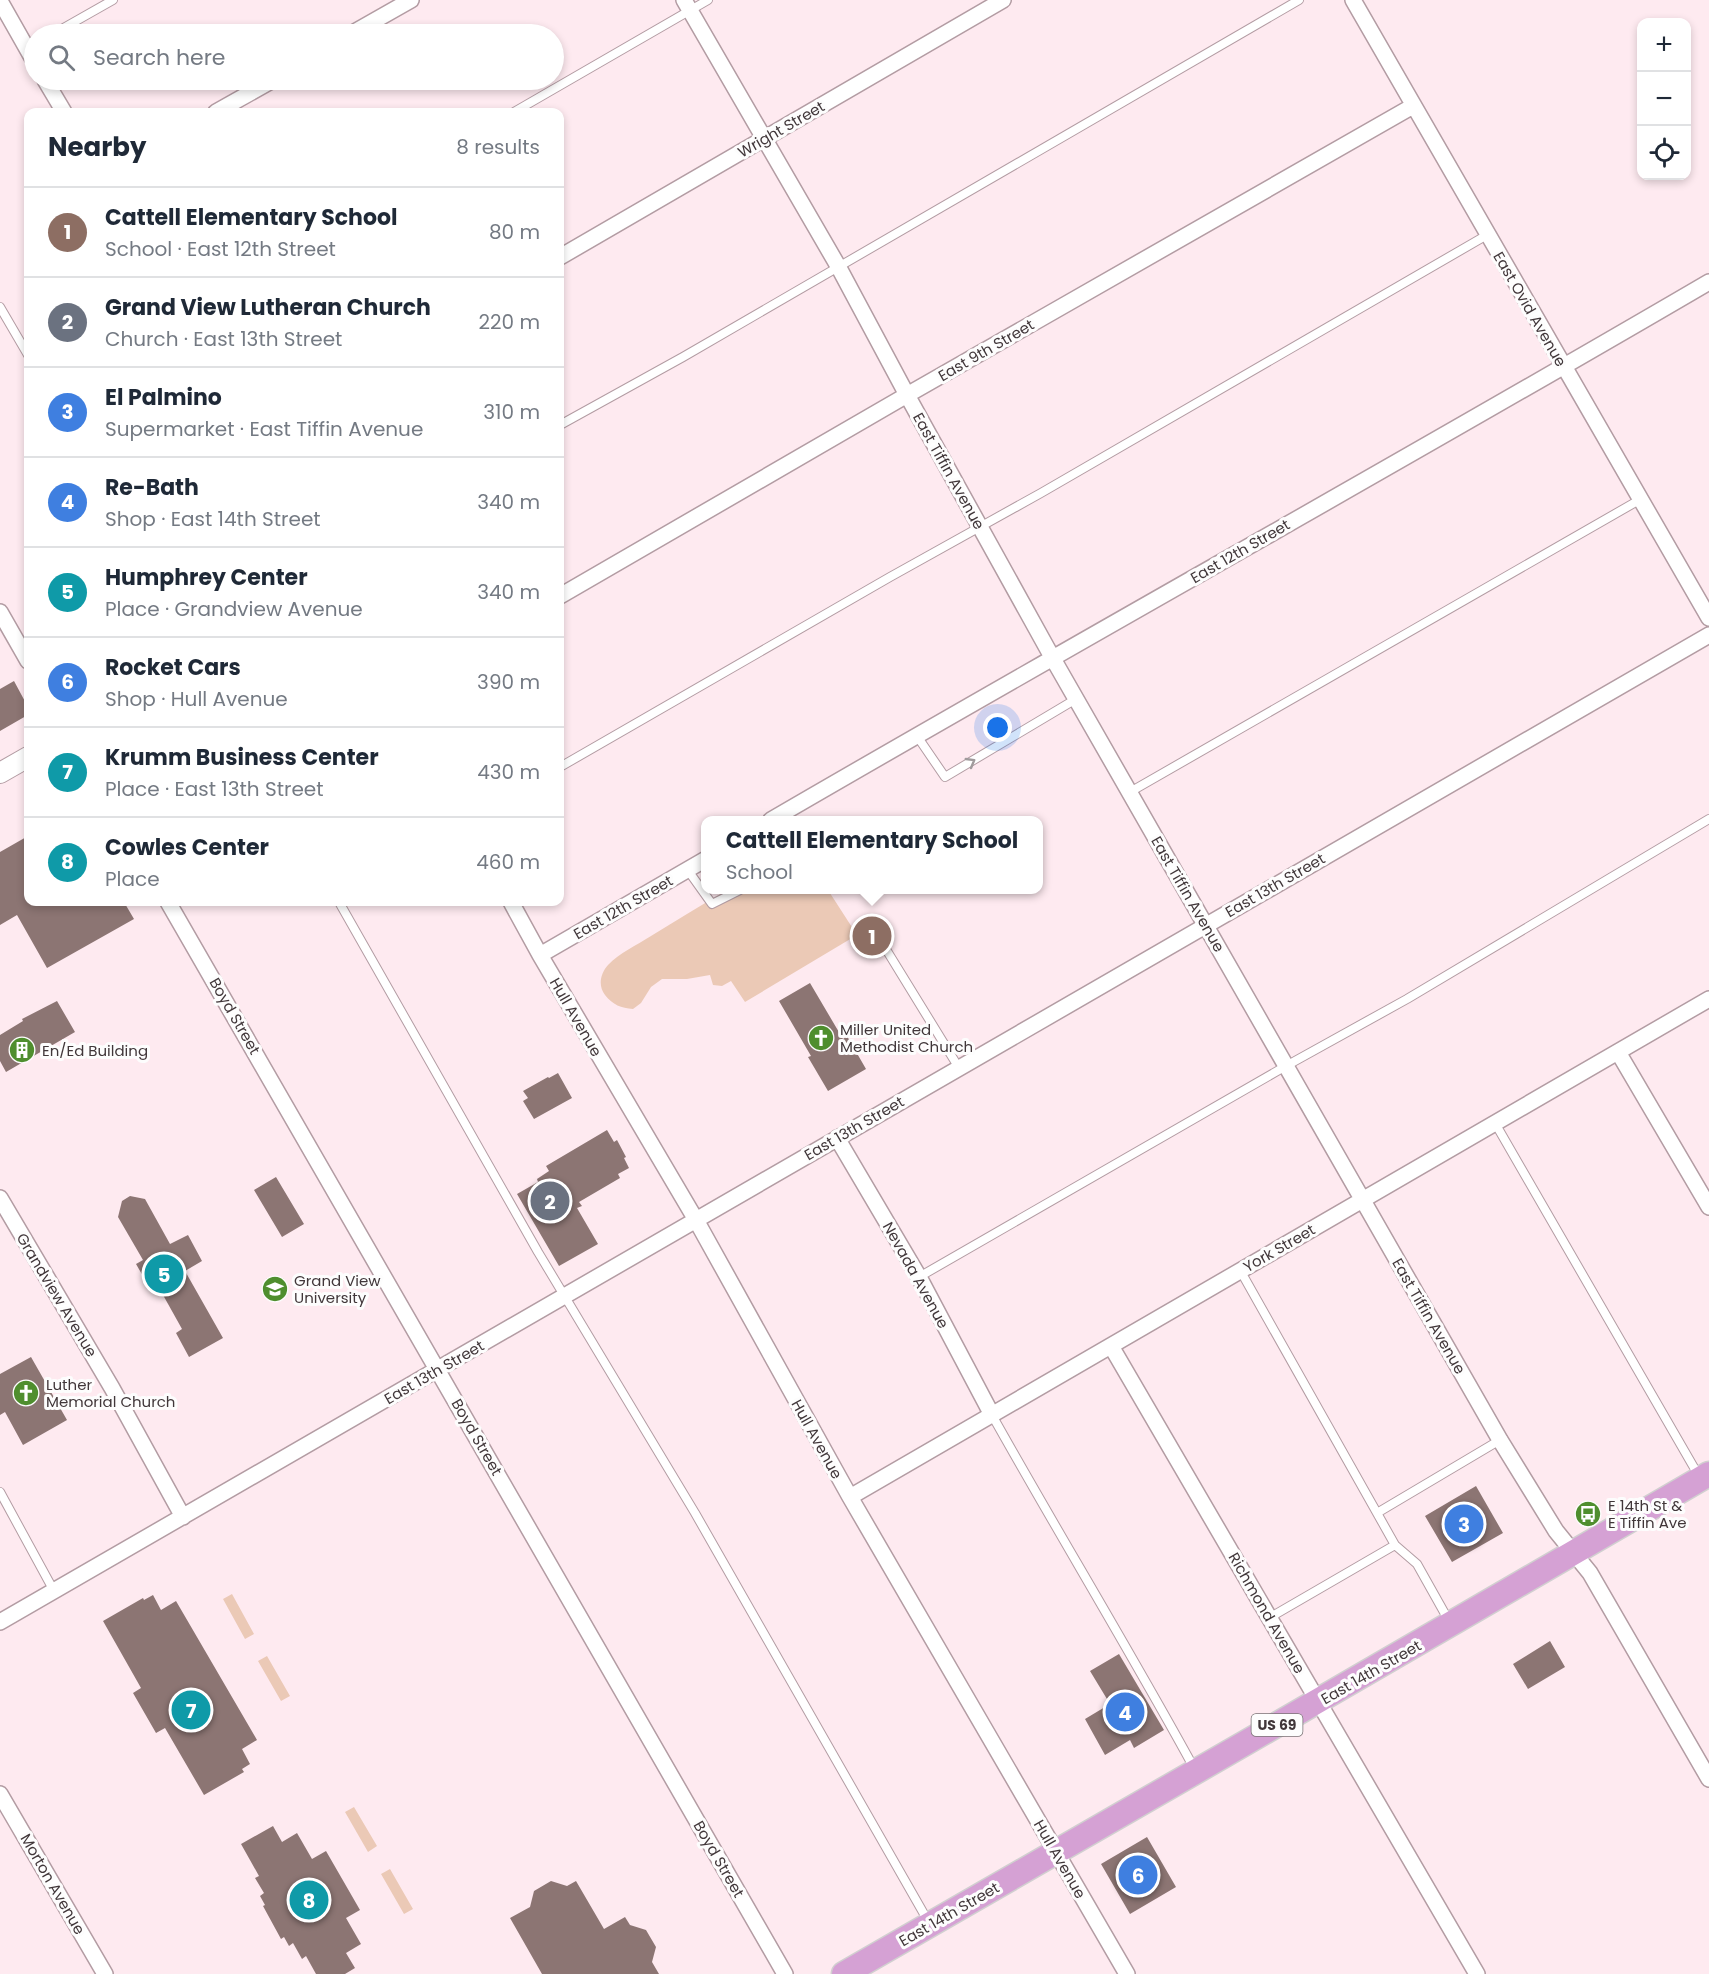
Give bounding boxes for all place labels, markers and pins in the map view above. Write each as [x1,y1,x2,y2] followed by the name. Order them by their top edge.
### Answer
[852,914,892,958] pin: 1
[840,1019,973,1057] place label: Miller United Methodist Church
[806,1023,836,1053] church icon: Miller United Methodist Church
[7,1035,37,1065] building icon: En/Ed Building
[42,1040,148,1061] place label: En/Ed Building
[530,1178,570,1224] pin: 2
[144,1252,184,1296] pin: 5
[294,1270,381,1308] place label: Grand View University
[260,1274,290,1304] school or university icon: Grand View University
[46,1374,175,1412] place label: Luther Memorial Church
[11,1378,41,1408] church icon: Luther Memorial Church
[1608,1495,1687,1533] place label: E 14th St & E Tiffin Ave
[1573,1499,1603,1529] bus stop icon: E 14th St & E Tiffin Ave
[1444,1502,1484,1546] pin: 3
[172,1688,210,1732] pin: 7
[1106,1690,1144,1734] pin: 4
[1118,1852,1158,1898] pin: 6
[290,1878,328,1922] pin: 8

